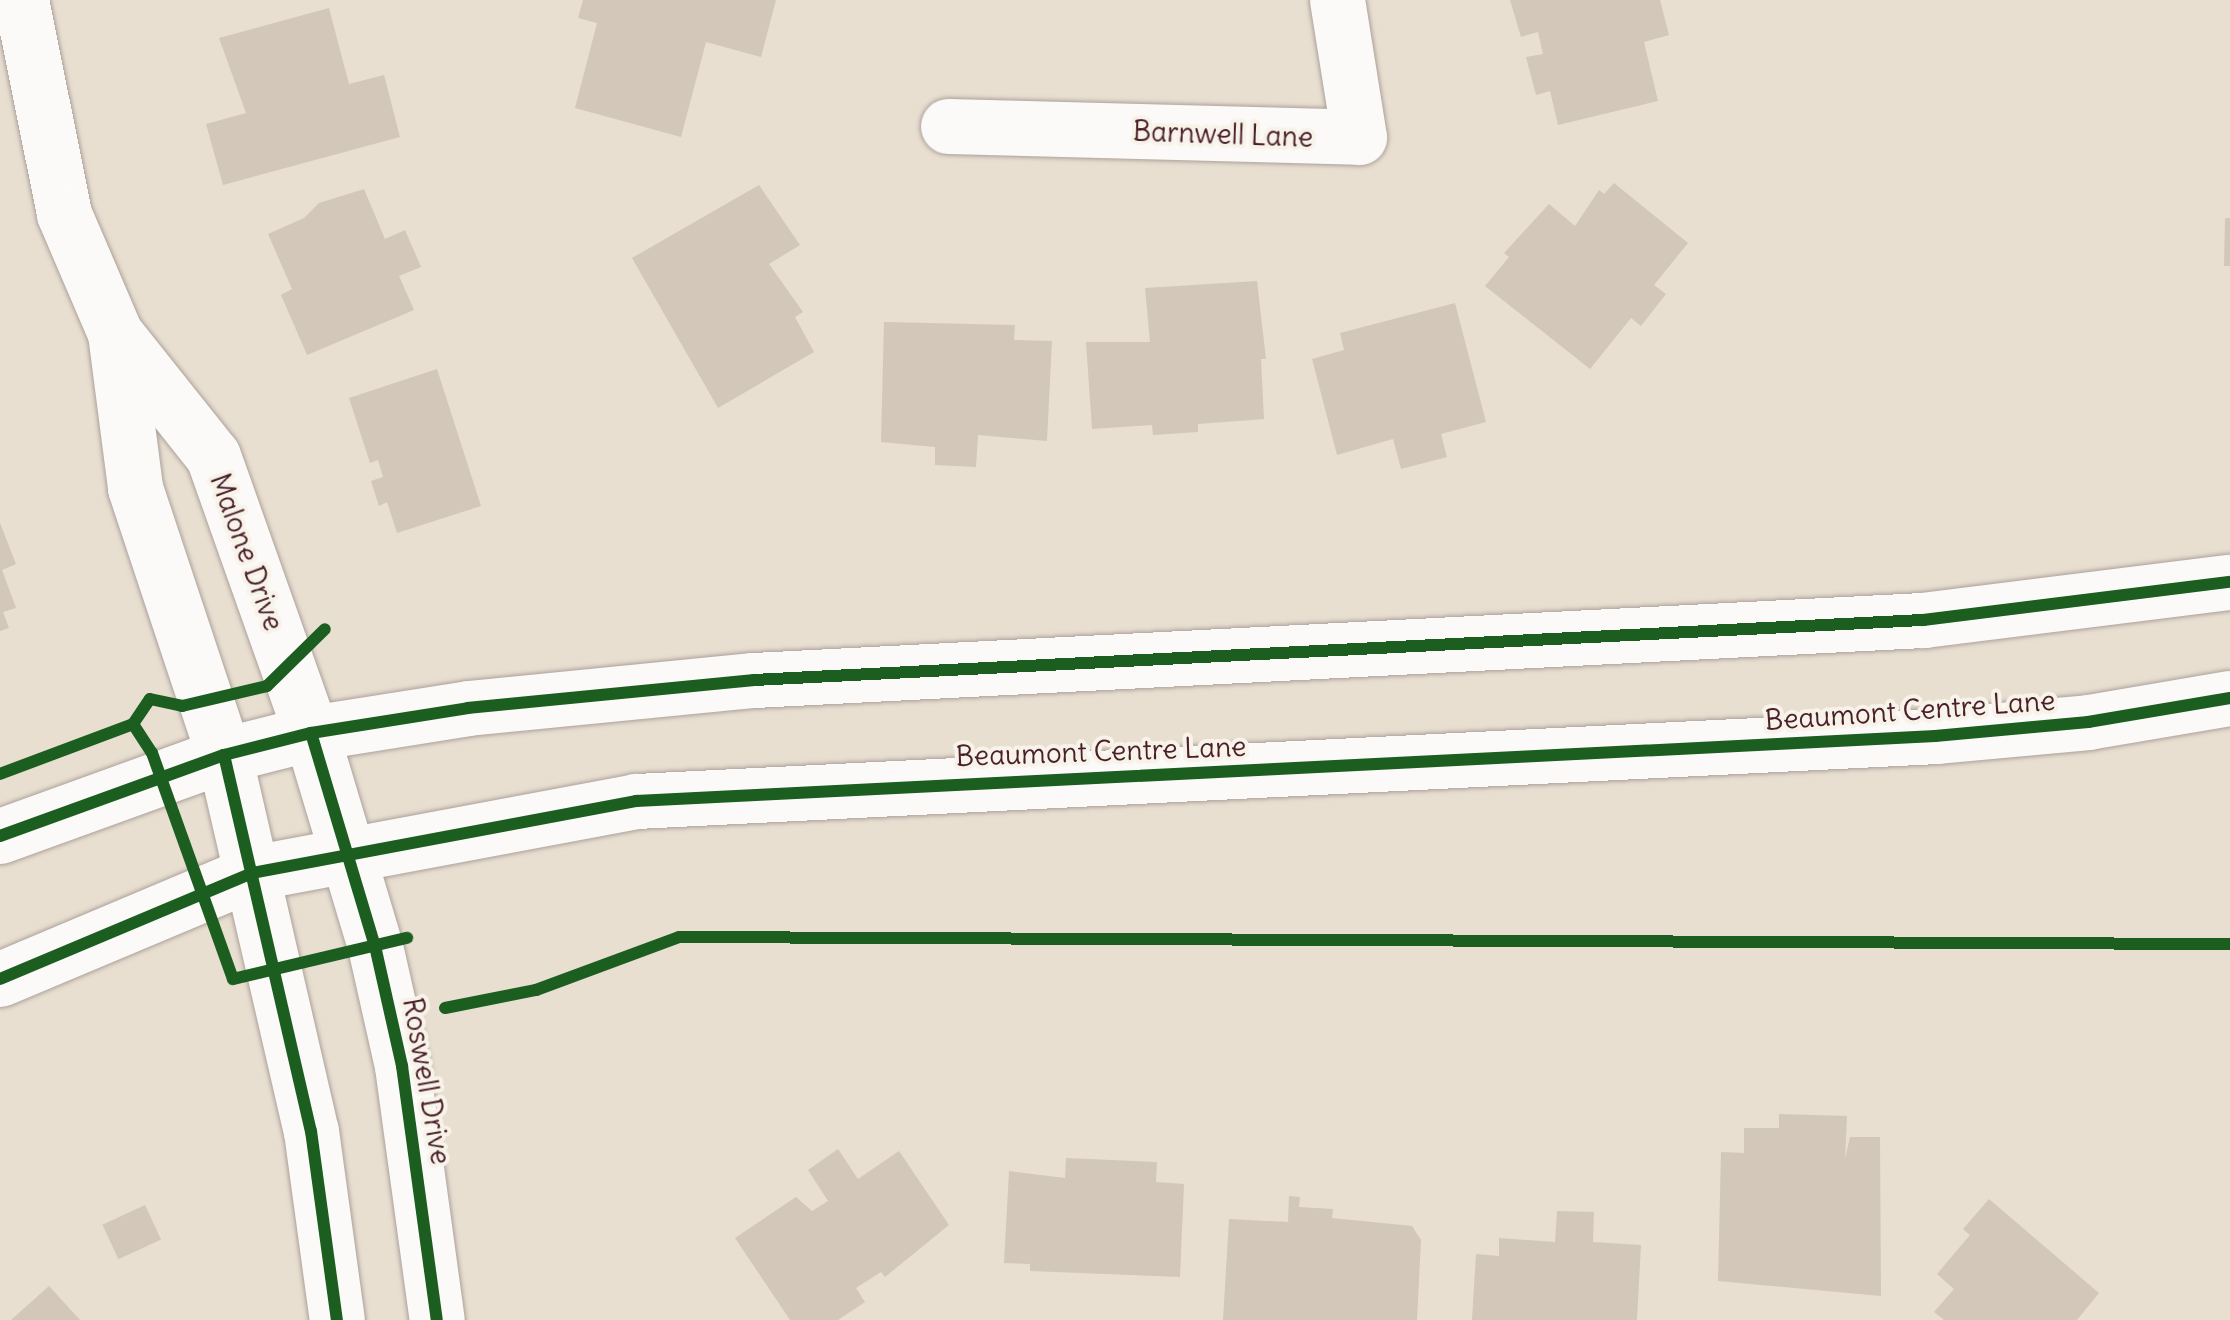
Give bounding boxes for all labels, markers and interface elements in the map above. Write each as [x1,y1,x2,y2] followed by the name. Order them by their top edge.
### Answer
[1132,114,1314,154] street label: Barnwell Lane
[203,469,291,635] street label: Malone Drive
[1764,683,2056,737] street label: Beaumont Centre Lane
[955,729,1247,773] street label: Beaumont Centre Lane
[396,995,458,1167] street label: Roswell Drive

